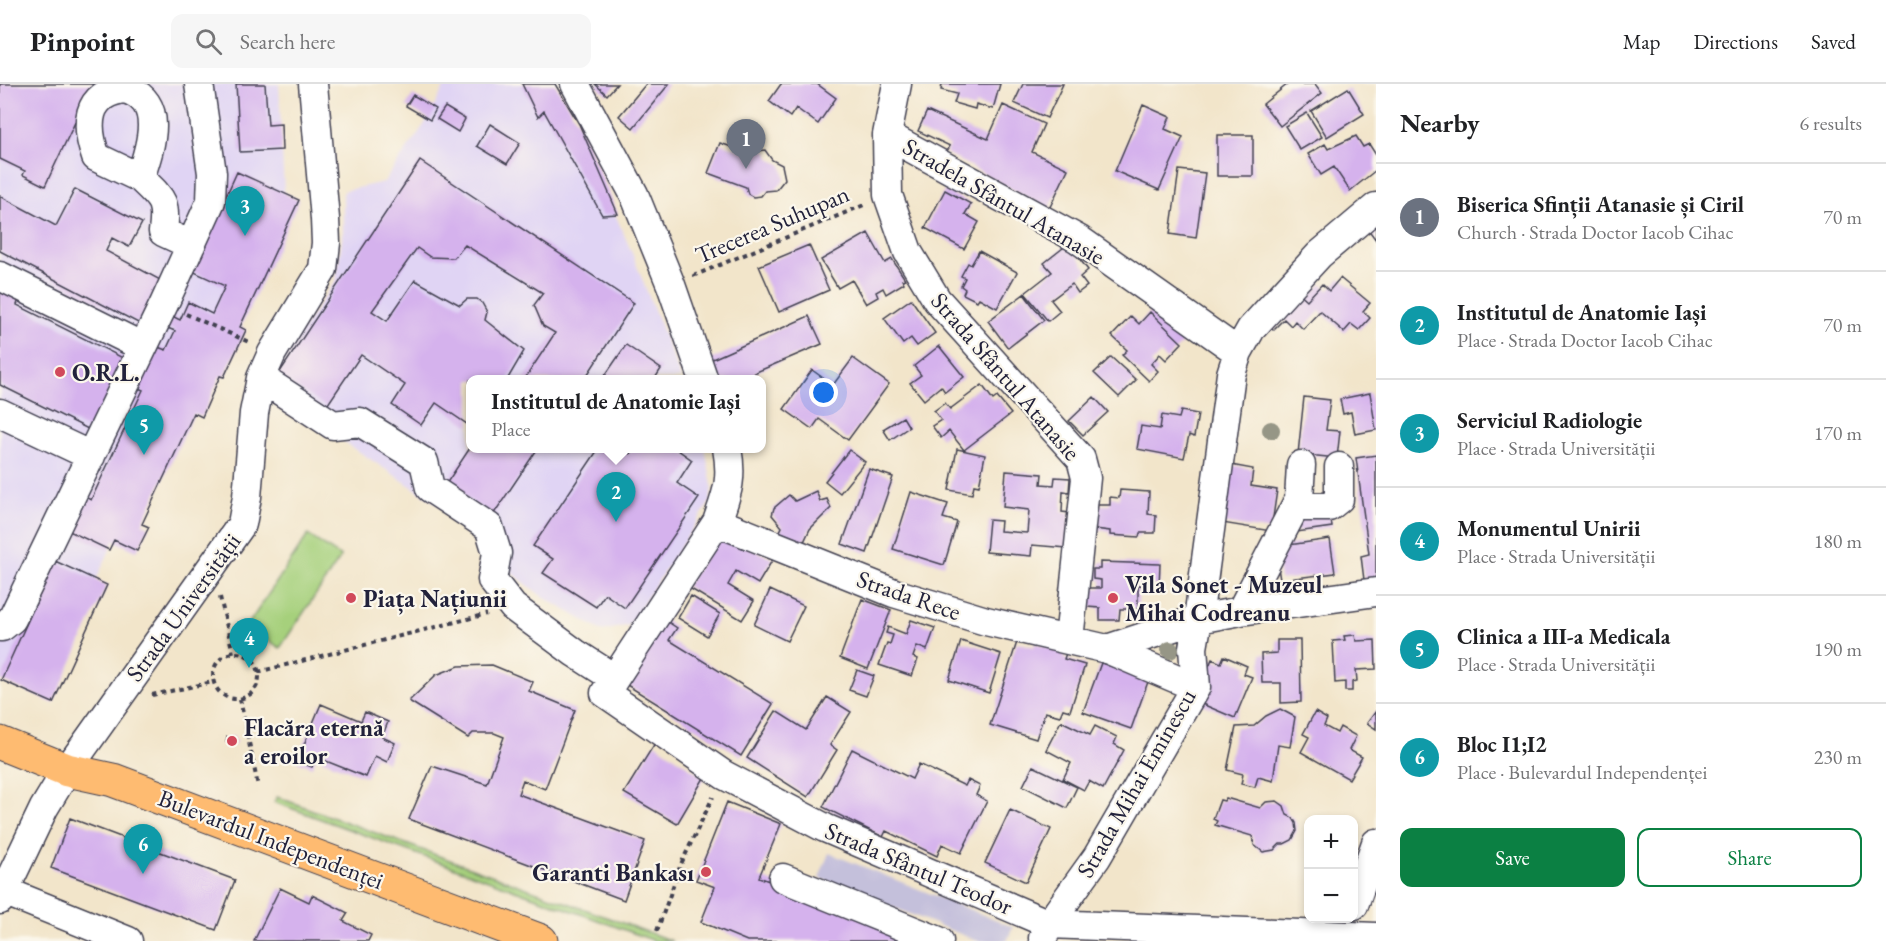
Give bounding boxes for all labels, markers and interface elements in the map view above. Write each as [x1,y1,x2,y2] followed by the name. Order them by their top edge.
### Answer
[171,14,591,68] search box
[30,23,135,59] text: Pinpoint
[192,25,225,58] icon: search
[240,27,335,56] text: Search here
[1623,28,1660,55] text: Map
[1693,28,1778,55] text: Directions
[1811,28,1856,55] text: Saved
[1400,106,1480,140] text: Nearby
[1799,110,1862,136] text: 6 results
[726,120,766,169] pin: 1
[897,131,1111,271] street label: Stradela Sfântul Atanasie
[690,178,854,270] street label: Trecerea Suhupan
[226,186,264,236] pin: 3
[1457,190,1744,219] text: Biserica Sfinții Atanasie și Ciril
[1414,204,1425,230] text: 1
[1823,204,1862,230] text: 70 m
[1457,219,1734,245] text: Church · Strada Doctor Iacob Cihac
[924,285,1088,467] street label: Strada Sfântul Atanasie
[1457,298,1706,327] text: Institutul de Anatomie Iași
[1414,312,1425,338] text: 2
[1823,312,1862,338] text: 70 m
[1457,327,1713,353] text: Place · Strada Doctor Iacob Cihac
[72,357,140,388] place label: O.R.L.
[53,365,67,379] marker: O.R.L.
[466,375,766,453] popup
[809,378,838,407] your location
[491,387,741,416] text: Institutul de Anatomie Iași
[124,406,164,455] pin: 5
[1457,406,1642,435] text: Serviciul Radiologie
[491,416,531,442] text: Place
[1414,420,1425,446] text: 3
[1814,420,1862,446] text: 170 m
[1457,435,1655,461] text: Place · Strada Universității
[596,472,636,522] pin: 2
[1457,514,1640,543] text: Monumentul Unirii
[119,526,247,687] street label: Strada Universității
[1414,528,1425,554] text: 4
[1814,528,1862,554] text: 180 m
[1457,543,1655,569] text: Place · Strada Universității
[853,563,965,627] street label: Strada Rece
[1125,569,1323,628] place label: Vila Sonet - Muzeul Mihai Codreanu
[363,583,507,615] place label: Piața Națiunii
[344,591,358,605] marker: Piața Națiunii
[1106,591,1120,605] marker: Vila Sonet - Muzeul Mihai Codreanu
[230,618,268,668] pin: 4
[1457,622,1670,651] text: Clinica a III-a Medicala
[1414,636,1425,662] text: 5
[1814,636,1862,662] text: 190 m
[1457,651,1655,677] text: Place · Strada Universității
[1069,683,1203,883] street label: Strada Mihai Eminescu
[244,712,384,771] place label: Flacăra eternă a eroilor
[1457,730,1547,759] text: Bloc I1;I2
[225,734,239,748] marker: Flacăra eternă a eroilor
[1414,744,1425,770] text: 6
[1814,744,1862,770] text: 230 m
[1457,759,1707,785] text: Place · Bulevardul Independenței
[154,782,388,896] street label: Bulevardul Independenței
[821,815,1017,921] street label: Strada Sfântul Teodor
[1304,815,1358,923] map controls
[1304,815,1358,869] button: +
[124,824,162,874] pin: 6
[1400,828,1625,887] button: Save
[1637,828,1862,887] button: Share
[532,857,694,888] place label: Garanti Bankası
[699,865,713,879] marker: Garanti Bankası
[1304,869,1358,923] button: −

